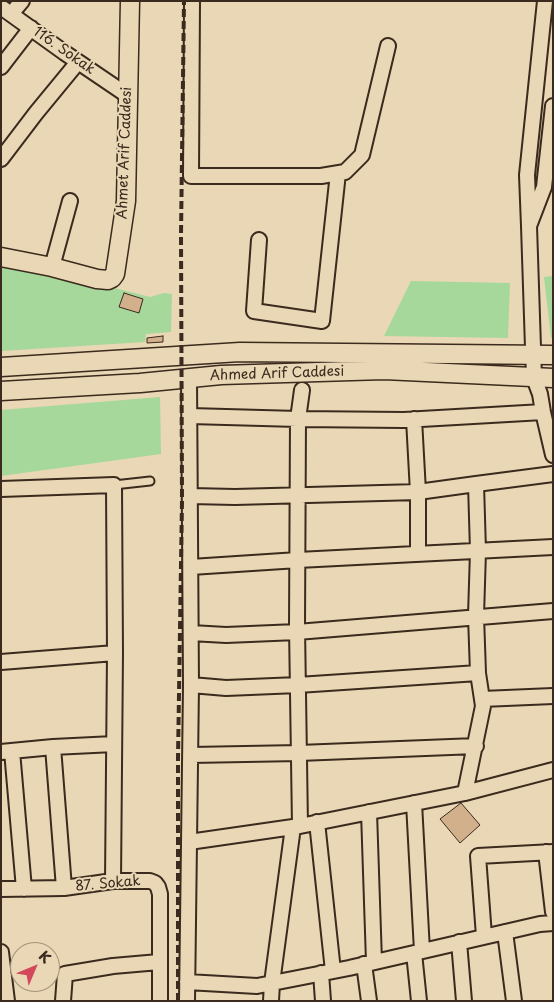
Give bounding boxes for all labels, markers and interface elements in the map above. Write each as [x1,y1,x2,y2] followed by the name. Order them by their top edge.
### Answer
[30,24,98,78] street label: 116. Sokak
[114,87,136,219] street label: Ahmet Arif Caddesi
[209,363,345,385] street label: Ahmed Arif Caddesi
[75,873,141,895] street label: 87. Sokak
[10,942,60,992] north arrow
[34,946,56,968] text: K

